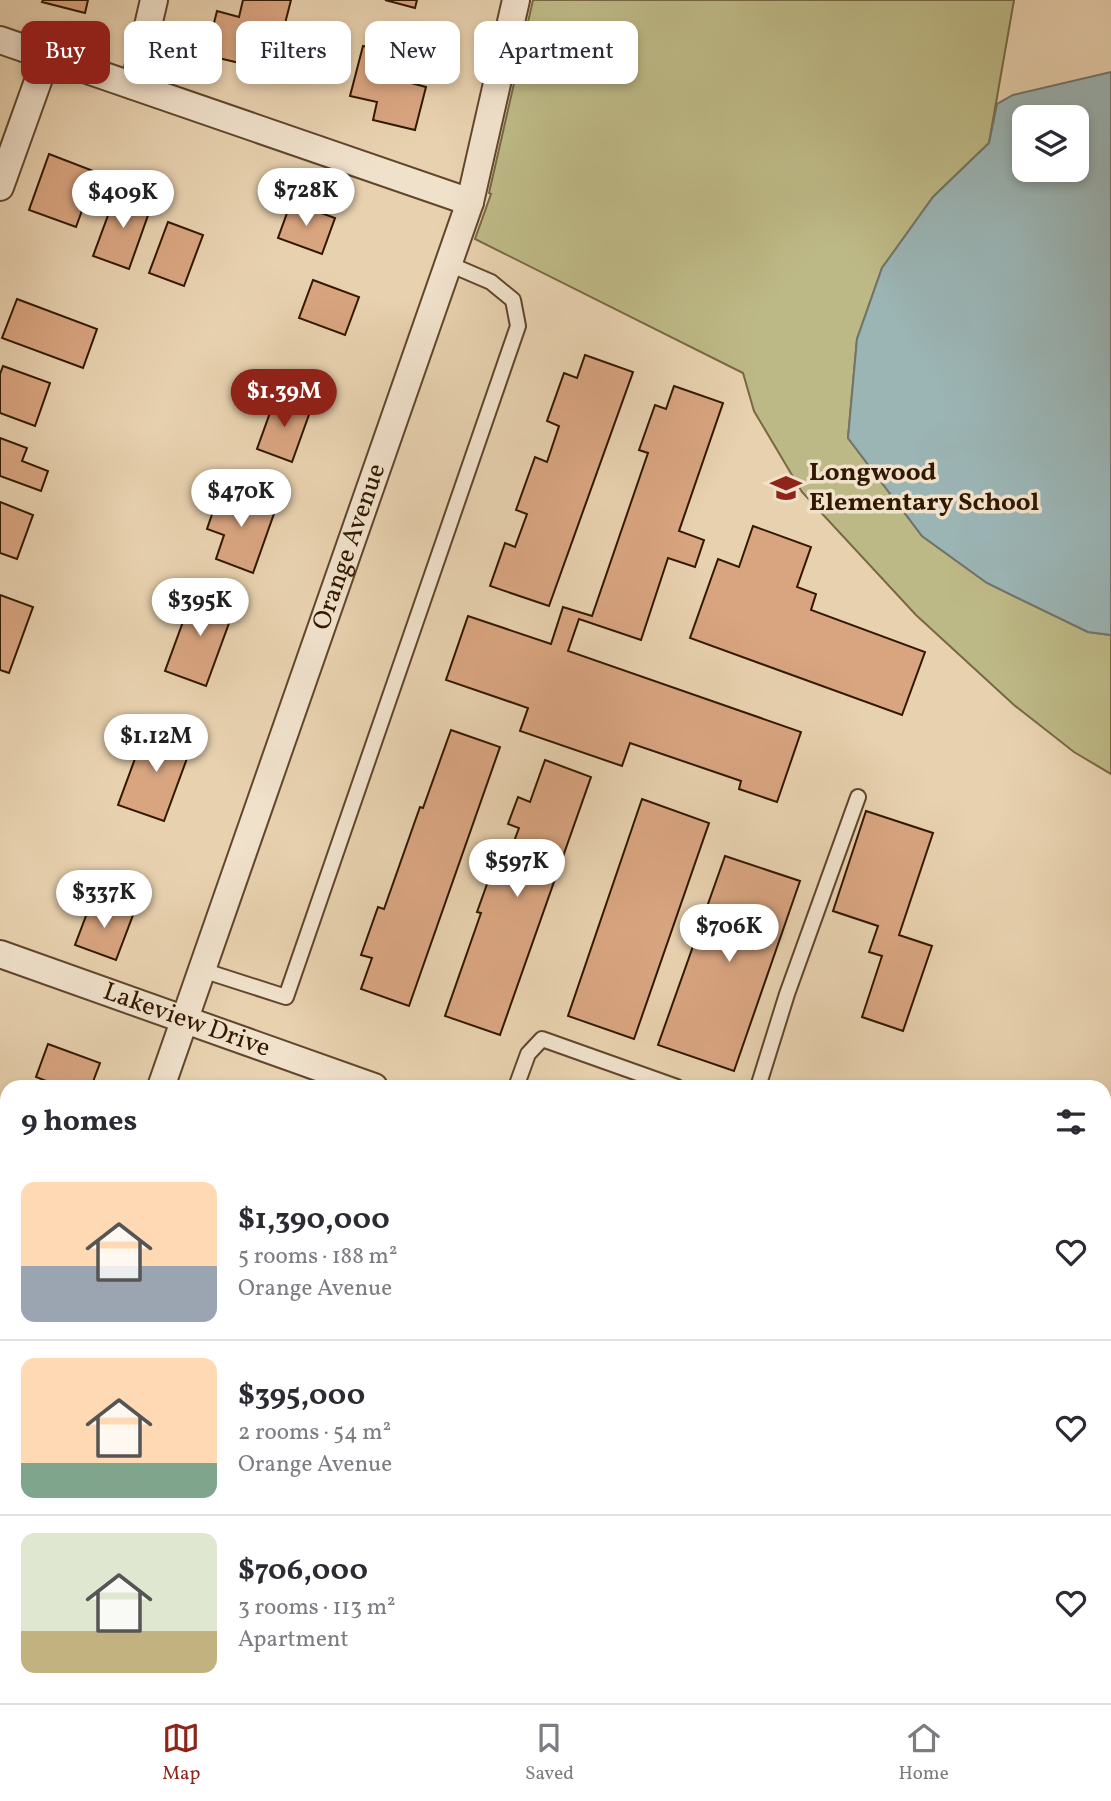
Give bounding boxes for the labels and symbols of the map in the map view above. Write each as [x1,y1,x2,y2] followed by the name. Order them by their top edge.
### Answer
[257,168,355,228] pin: $728K
[74,170,172,230] pin: $409K
[227,370,341,429] pin: $1.39M
[809,455,1040,521] place label: Longwood Elementary School
[304,459,395,635] street label: Orange Avenue
[192,470,290,529] pin: $470K
[769,471,803,505] school or university icon: Longwood Elementary School
[151,578,249,638] pin: $395K
[99,714,213,774] pin: $1.12M
[468,839,566,899] pin: $597K
[55,870,153,930] pin: $337K
[680,904,778,964] pin: $706K
[98,974,275,1067] street label: Lakeview Drive

